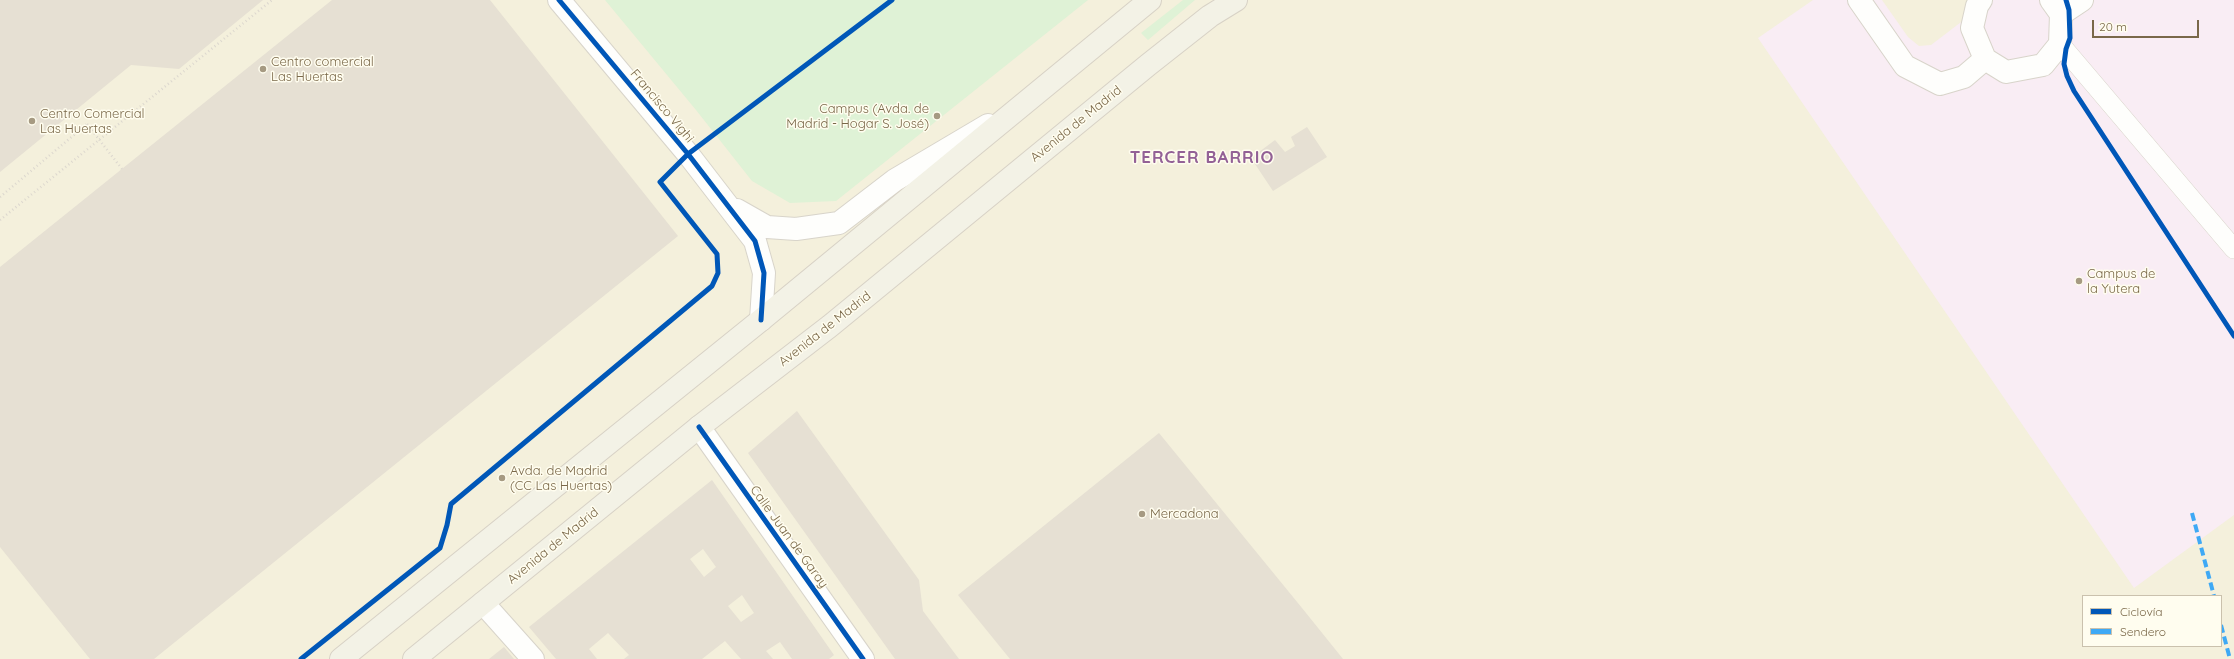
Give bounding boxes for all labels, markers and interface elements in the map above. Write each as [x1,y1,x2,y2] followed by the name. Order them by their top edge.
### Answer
[2094,12,2201,38] scale bar
[2099,19,2127,34] text: 20 m
[271,54,374,85] place label: Centro comercial Las Huertas
[258,64,268,74] marker: Centro comercial Las Huertas
[627,66,697,146] street label: Francisco Vighi
[1027,82,1125,166] street label: Avenida de Madrid
[786,101,929,132] place label: Campus (Avda. de Madrid - Hogar S. José)
[40,106,145,137] place label: Centro Comercial Las Huertas
[932,111,942,121] marker: Campus (Avda. de Madrid - Hogar S. José)
[27,116,37,126] marker: Centro Comercial Las Huertas
[1130,148,1274,168] district label: TERCER BARRIO
[2087,266,2155,297] place label: Campus de la Yutera
[2074,276,2084,286] marker: Campus de la Yutera
[776,288,874,370] street label: Avenida de Madrid
[510,463,612,494] place label: Avda. de Madrid (CC Las Huertas)
[497,473,507,483] marker: Avda. de Madrid (CC Las Huertas)
[747,483,831,591] street label: Calle Juan de Garay
[504,504,602,588] street label: Avenida de Madrid
[1150,506,1219,522] place label: Mercadona
[1137,509,1147,519] marker: Mercadona
[2082,595,2222,647] legend
[2120,604,2163,619] text: Ciclovía
[2120,624,2166,639] text: Sendero

